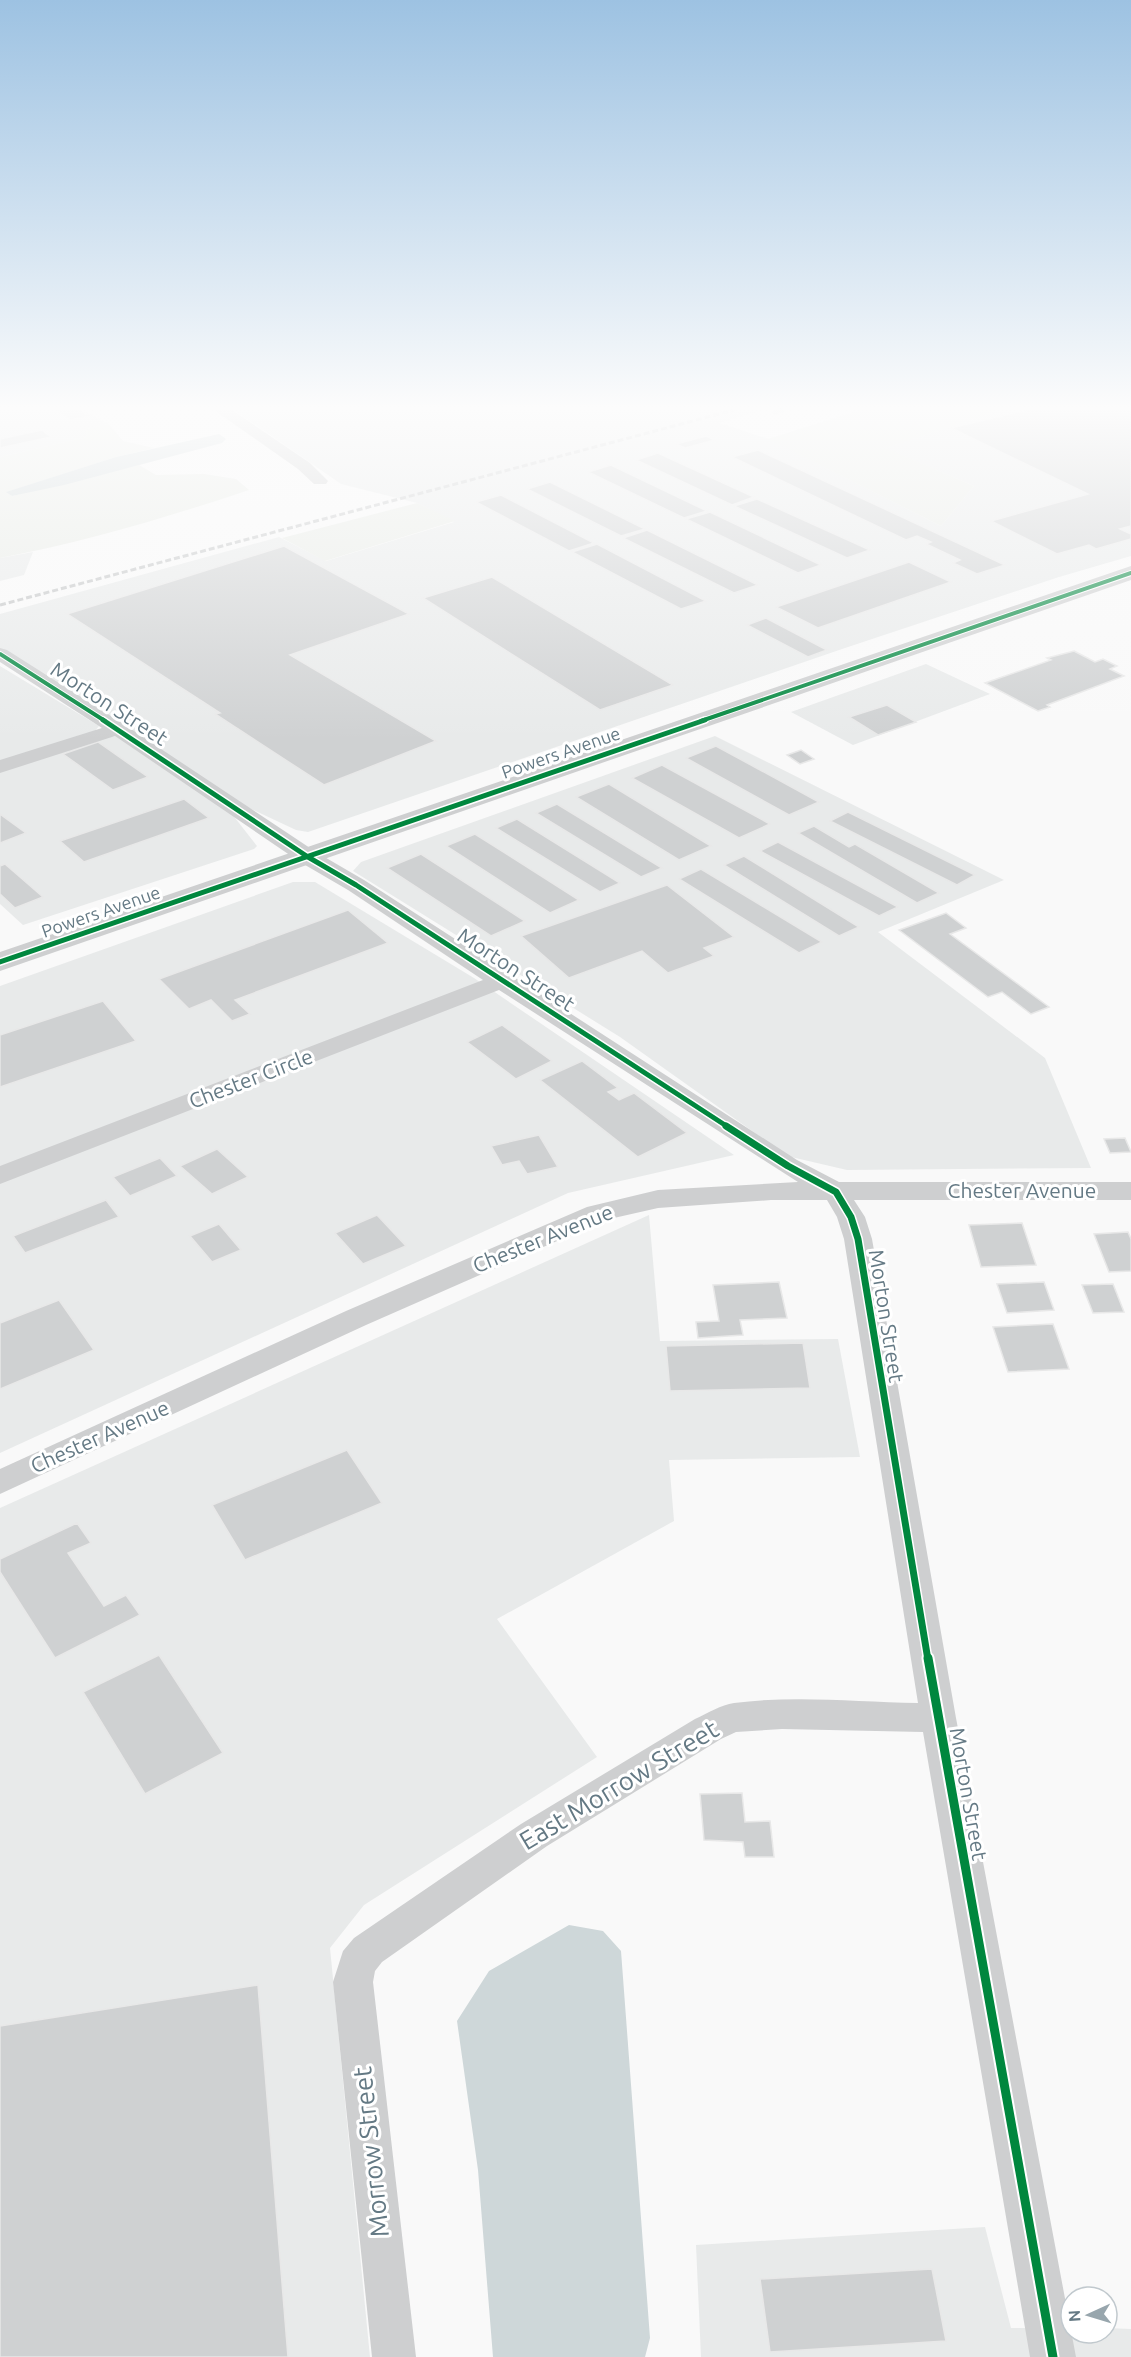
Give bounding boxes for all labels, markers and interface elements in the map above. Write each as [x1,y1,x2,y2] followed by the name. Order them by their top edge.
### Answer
[47,656,172,750] street label: Morton Street
[499,722,623,782] street label: Powers Avenue
[39,881,163,941] street label: Powers Avenue
[454,922,579,1016] street label: Morton Street
[185,1043,316,1113] street label: Chester Circle
[948,1178,1096,1202] street label: Chester Avenue
[469,1199,616,1277] street label: Chester Avenue
[865,1248,909,1384] street label: Morton Street
[27,1395,172,1477] street label: Chester Avenue
[514,1714,723,1855] street label: East Morrow Street
[945,1726,992,1862] street label: Morton Street
[347,2065,394,2239] street label: Morrow Street
[1059,2285,1119,2345] north arrow
[1065,2309,1083,2323] text: N

